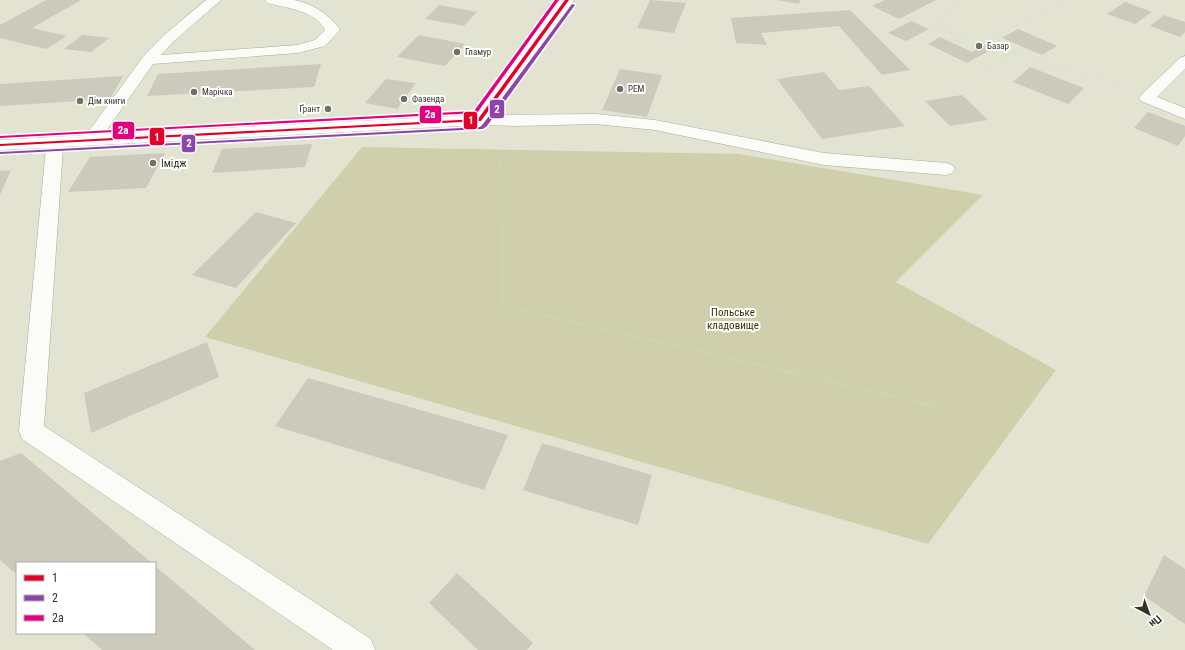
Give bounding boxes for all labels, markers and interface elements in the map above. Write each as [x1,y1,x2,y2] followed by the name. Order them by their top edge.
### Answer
[974,41,984,51] marker: Базар
[987,41,1010,51] place label: Базар
[452,47,462,57] marker: Гламур
[465,47,492,57] place label: Гламур
[615,84,625,94] marker: РЕМ
[628,84,644,94] place label: РЕМ
[189,87,199,97] marker: Марічка
[202,87,233,97] place label: Марічка
[399,94,409,104] marker: Фазенда
[412,94,444,104] place label: Фазенда
[75,96,85,106] marker: Дім книги
[88,96,125,106] place label: Дім книги
[489,99,505,119] line badge: 2
[494,103,500,116] text: 2
[299,104,320,114] place label: Ґрант
[323,104,333,114] marker: Ґрант
[419,105,442,124] line badge: 2а
[425,108,435,121] text: 2а
[463,111,478,130] line badge: 1
[468,114,474,127] text: 1
[112,121,135,140] line badge: 2а
[118,124,128,137] text: 2а
[149,127,165,146] line badge: 1
[154,131,160,144] text: 1
[181,134,196,153] line badge: 2
[186,137,192,150] text: 2
[161,157,187,170] place label: Імідж
[148,158,158,168] marker: Імідж
[707,306,759,332] park label: Польське кладовище
[16,562,156,634] legend
[52,571,58,585] text: 1
[52,591,58,605] text: 2
[1129,594,1169,634] north arrow
[52,611,64,625] text: 2а
[1146,612,1164,630] text: Пн

